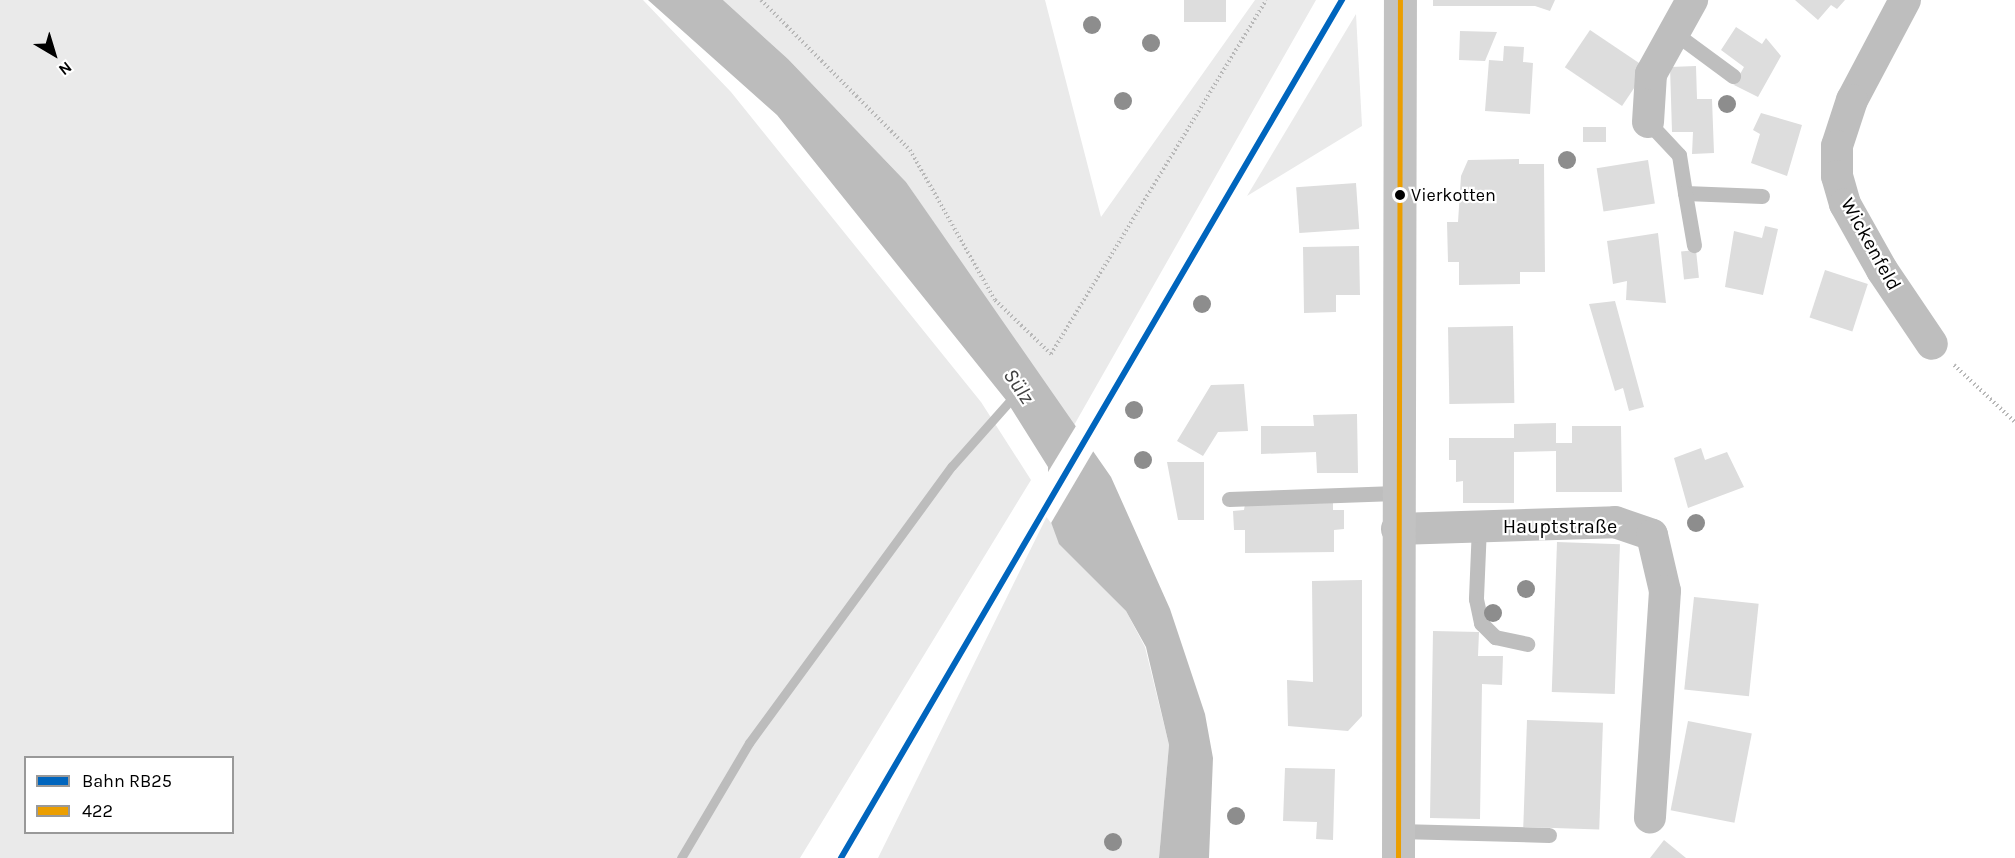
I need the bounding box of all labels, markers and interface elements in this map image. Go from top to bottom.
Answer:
north arrow [24,24,84,84]
text: N [55,58,76,80]
place label: Vierkotten [1411,184,1496,206]
marker: Vierkotten [1394,189,1406,201]
street label: Wickenfeld [1836,193,1906,295]
water label: Sülz [998,364,1040,408]
street label: Hauptstraße [1503,514,1617,538]
legend [24,756,234,834]
text: Bahn RB25 [82,770,172,792]
text: 422 [82,800,113,822]

